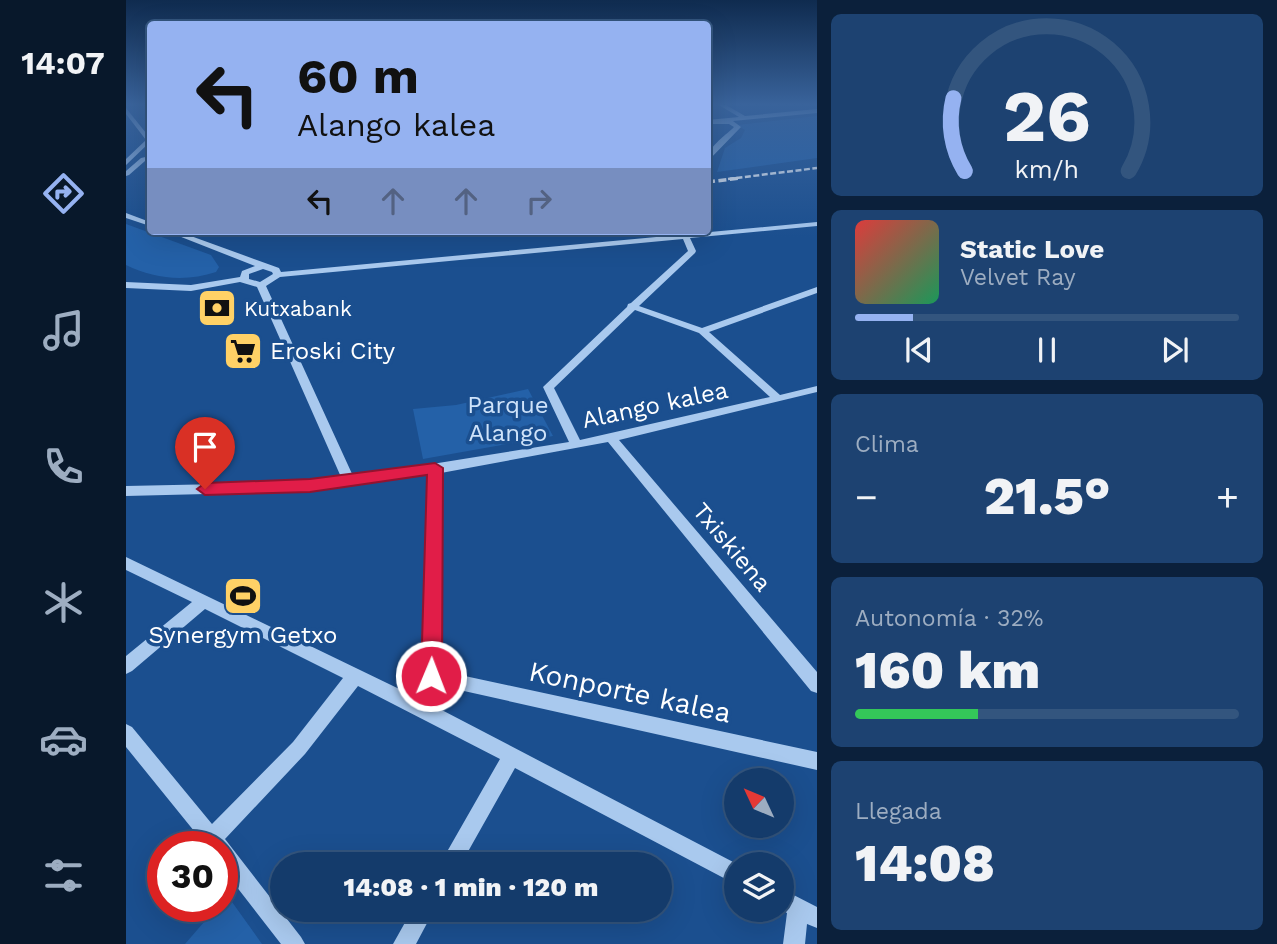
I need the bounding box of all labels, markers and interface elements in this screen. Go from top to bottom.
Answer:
text: 14:07 [21,44,105,82]
text: 60 m [297,47,419,105]
icon: left [182,49,273,140]
text: 26 [1003,73,1091,159]
text: Alango kalea [297,106,495,144]
text: km/h [1015,155,1079,184]
icon: directions [39,169,88,218]
icon: left [301,182,339,220]
icon: ahead [374,182,412,220]
icon: ahead [447,182,485,220]
icon: right [520,182,558,220]
text: Static Love [960,234,1104,264]
text: Velvet Ray [960,264,1076,291]
bank icon: Kutxabank [196,287,238,329]
place label: Kutxabank [244,296,352,321]
icon: music [39,306,88,355]
supermarket icon: Eroski City [222,330,264,372]
icon: previous [900,331,938,369]
icon: pause [1028,331,1066,369]
icon: next [1156,331,1194,369]
place label: Eroski City [270,337,396,365]
street label: Alango kalea [579,376,731,434]
park label: Parque Alango [467,391,549,447]
pin [175,417,235,489]
icon: arrive [186,428,224,466]
text: Clima [855,431,919,458]
icon: phone [39,442,88,491]
text: 21.5° [984,466,1110,527]
text: − [855,475,878,519]
text: + [1216,475,1239,519]
street label: Txiskiena [687,497,777,597]
sports icon: Synergym Getxo [222,575,264,617]
icon: climate [39,578,88,627]
text: Autonomía · 32% [855,605,1044,632]
place label: Synergym Getxo [149,621,337,649]
position arrow [394,639,468,713]
text: 160 km [855,640,1040,701]
street label: Konporte kalea [526,654,734,730]
icon: car [39,715,88,764]
north arrow [724,768,794,838]
map controls [724,768,794,922]
text: Llegada [855,798,942,825]
speed limit sign: 30 [147,831,238,922]
text: 14:08 [855,833,995,894]
icon: filters [39,851,88,900]
button: layers [724,852,794,922]
text: 14:08 · 1 min · 120 m [344,872,598,902]

